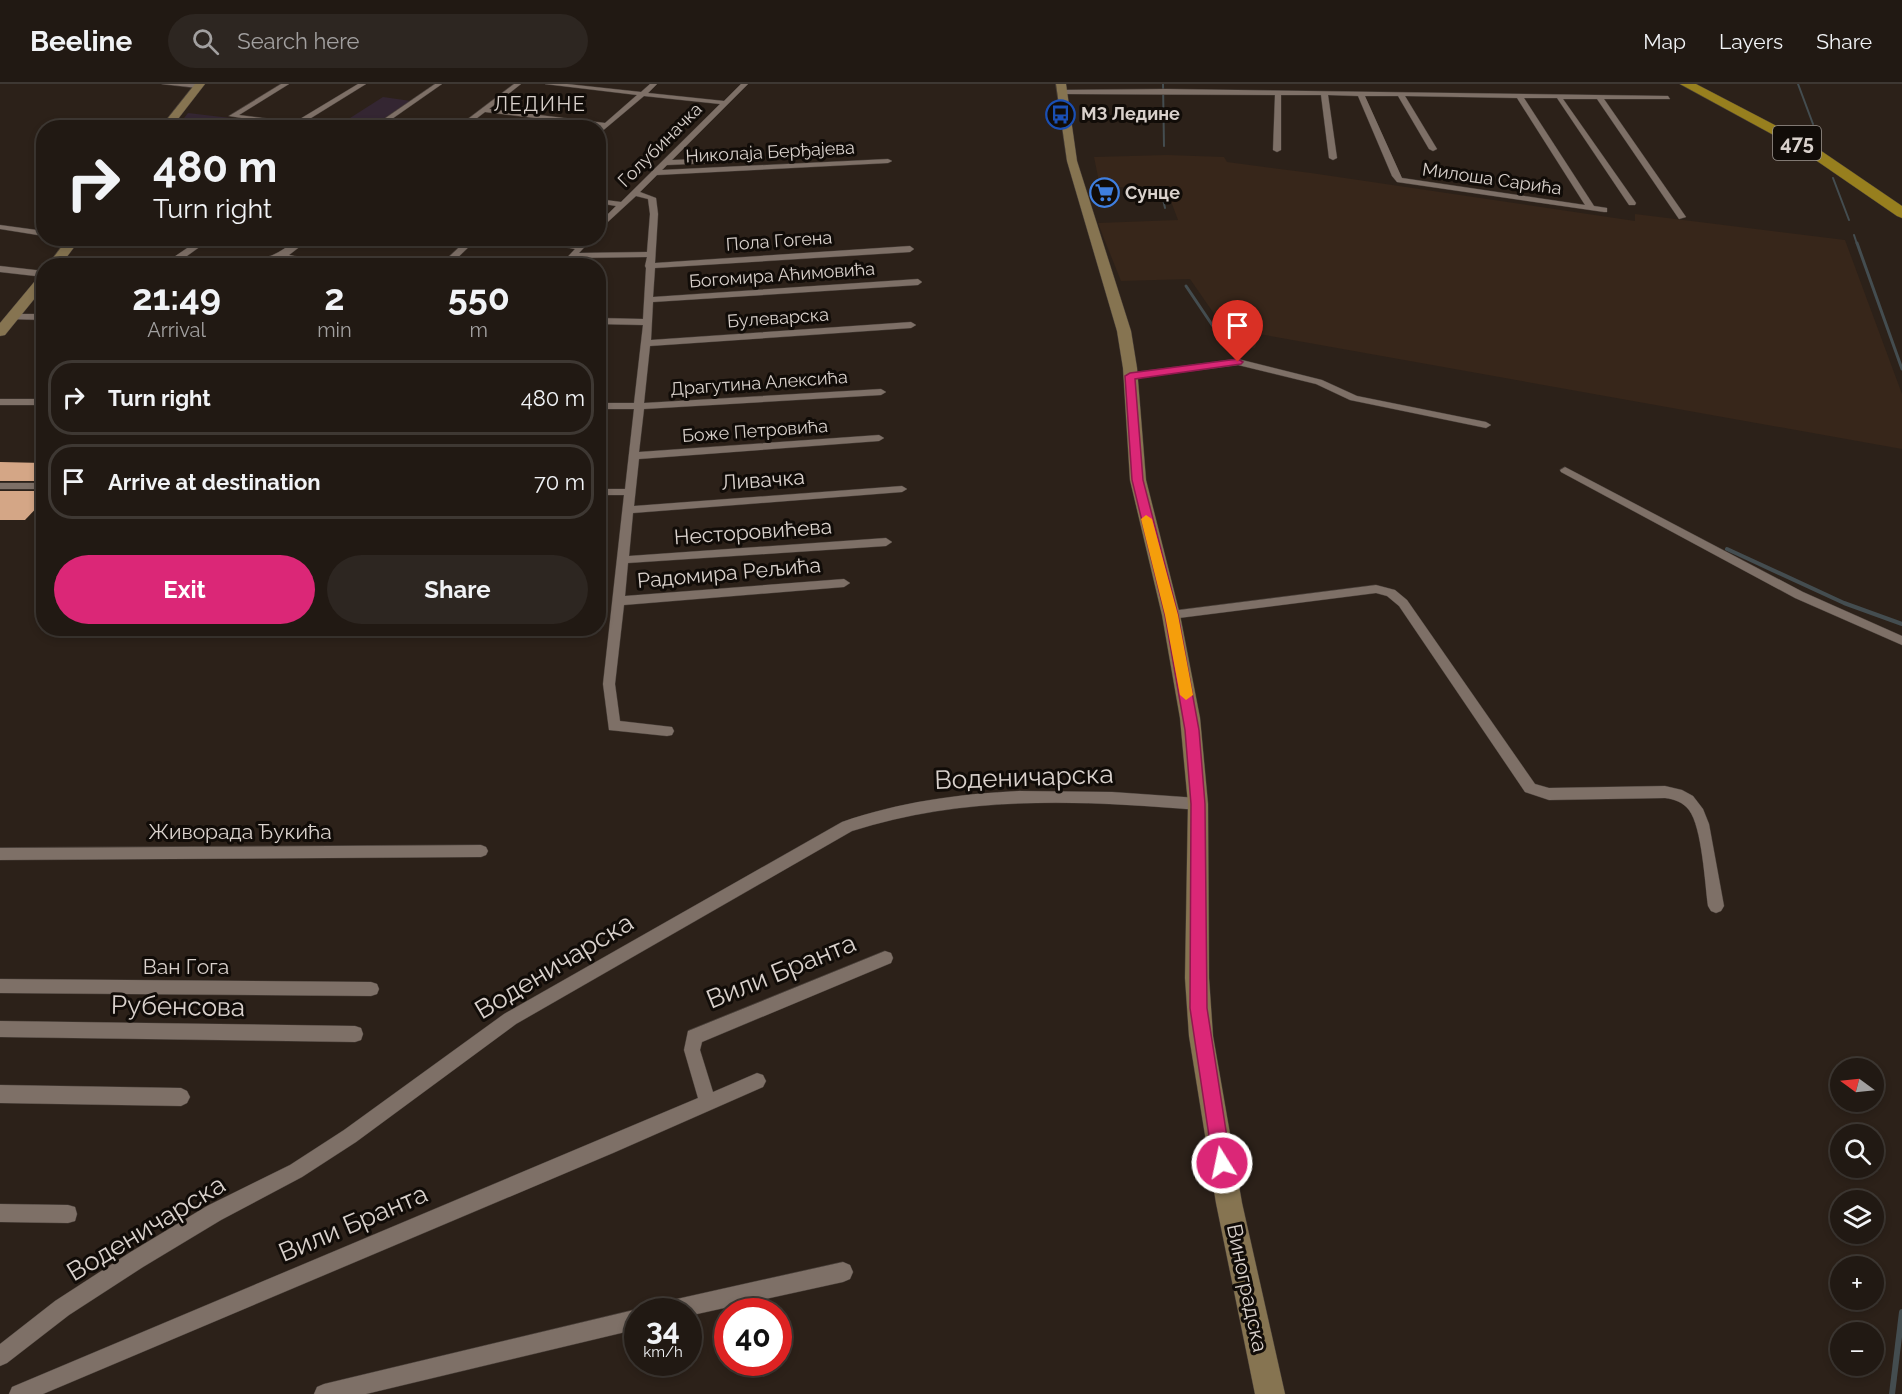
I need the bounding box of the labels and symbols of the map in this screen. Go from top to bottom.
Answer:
district label: ЛЕДИНЕ [494,92,586,116]
street label: Голубиначка [613,98,706,191]
bus stop icon: МЗ Ледине [1044,98,1076,130]
place label: МЗ Ледине [1081,103,1180,124]
road number: 475 [1773,126,1821,160]
street label: Николаја Берђајева [685,137,855,166]
street label: Милоша Сарића [1421,158,1563,199]
supermarket icon: Сунце [1088,177,1120,209]
place label: Сунце [1125,182,1180,203]
street label: Пола Гогена [725,226,833,255]
street label: Богомира Аћимовића [688,258,876,291]
pin [1212,300,1263,362]
street label: Булеварска [726,303,830,332]
street label: Драгутина Алексића [670,366,848,399]
street label: Боже Петровића [681,415,829,446]
street label: Ливачка [720,464,806,495]
street label: Несторовићева [673,514,833,549]
street label: Радомира Рељића [636,552,822,593]
street label: Воденичарска [934,759,1114,795]
street label: Живорада Ђукића [148,819,332,844]
street label: Воденичарска [469,907,639,1025]
street label: Вили Бранта [702,927,860,1015]
street label: Ван Гога [143,954,229,979]
street label: Рубенсова [111,990,245,1022]
north arrow [1830,1058,1884,1112]
position arrow [1190,1131,1254,1195]
street label: Воденичарска [61,1169,231,1287]
street label: Вили Бранта [274,1178,432,1268]
street label: Виноградска [1222,1222,1273,1354]
speed limit sign: 40 [714,1298,792,1376]

